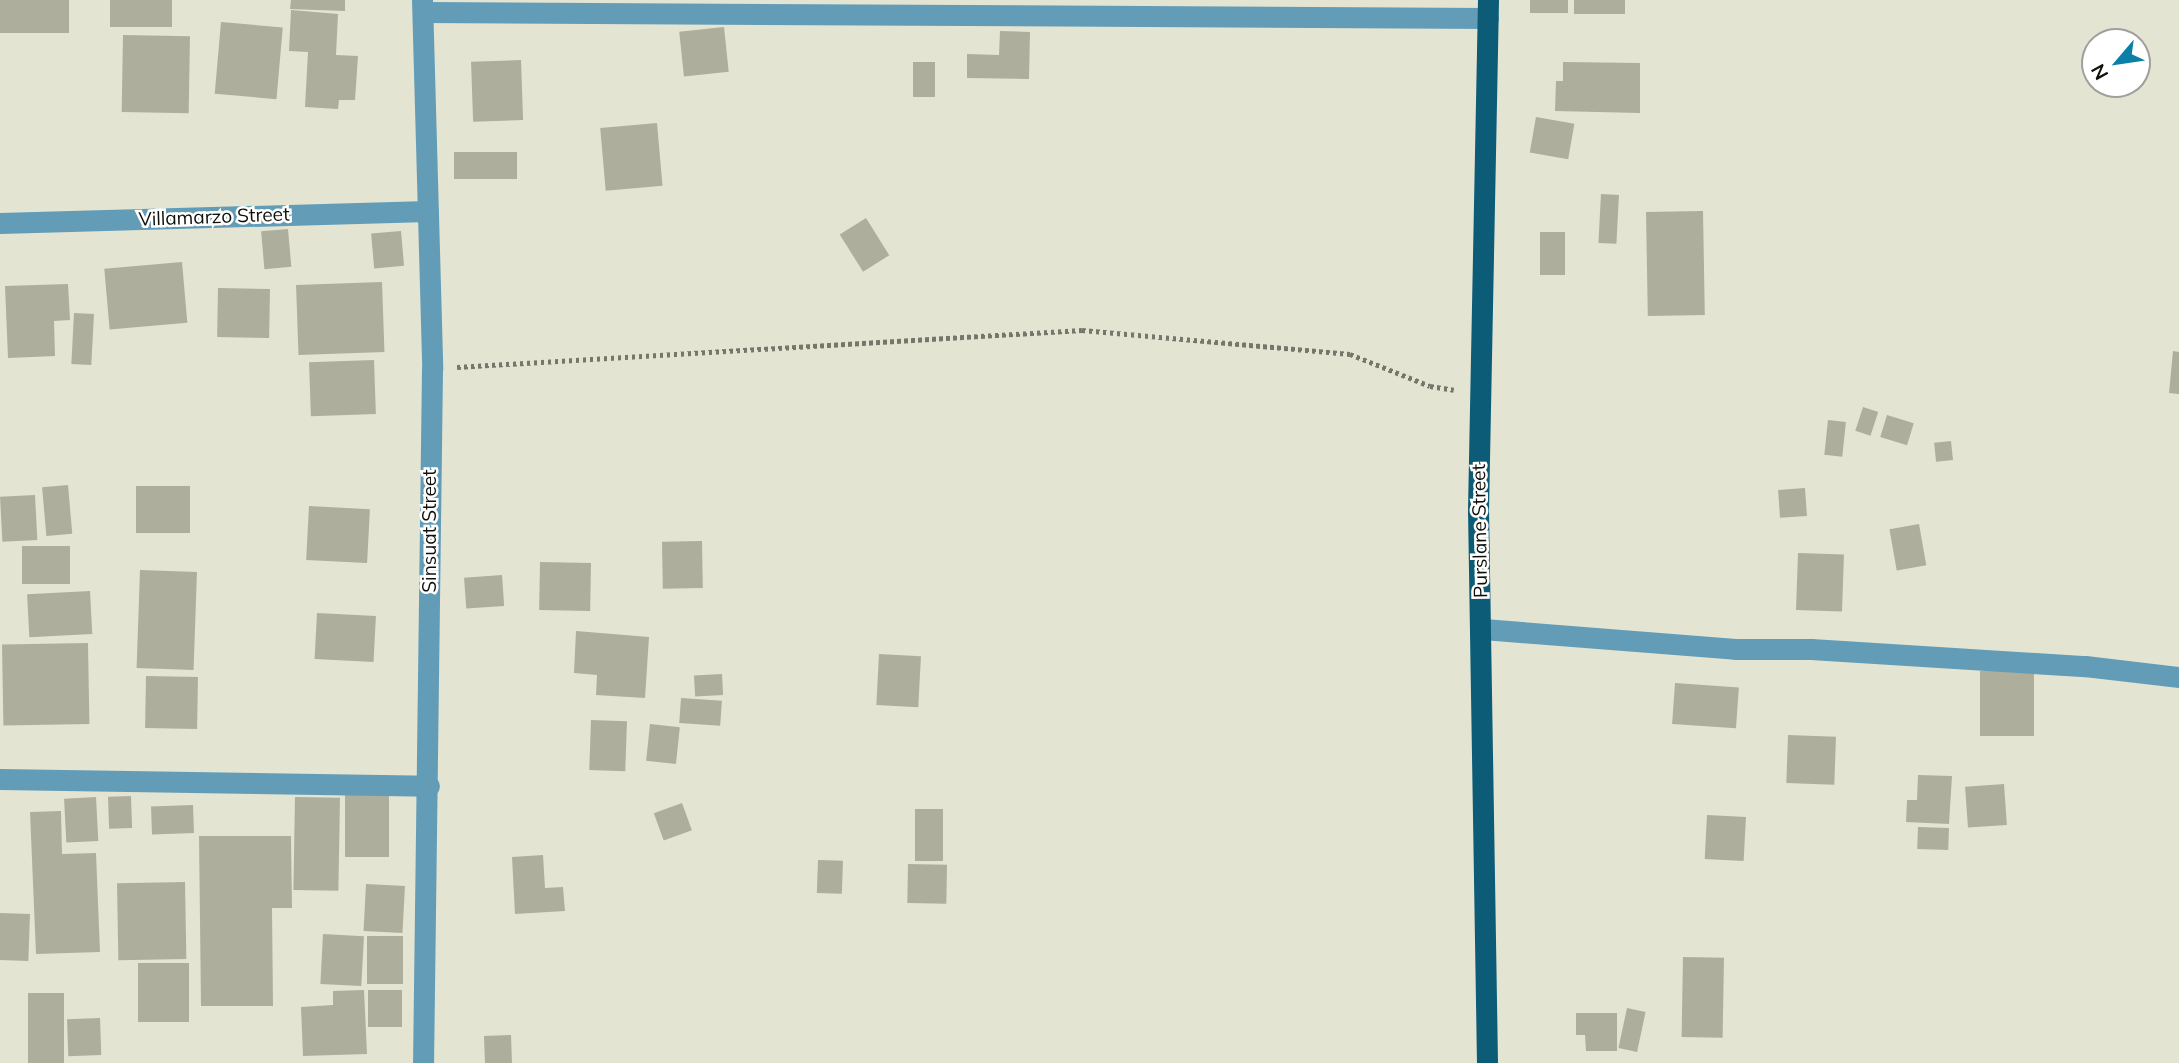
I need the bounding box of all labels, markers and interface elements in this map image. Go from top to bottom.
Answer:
north arrow [2081,28,2151,98]
text: N [2085,60,2113,84]
street label: Villamarzo Street [138,203,290,231]
street label: Purslane Street [1467,464,1493,598]
street label: Sinsuat Street [419,469,441,593]

